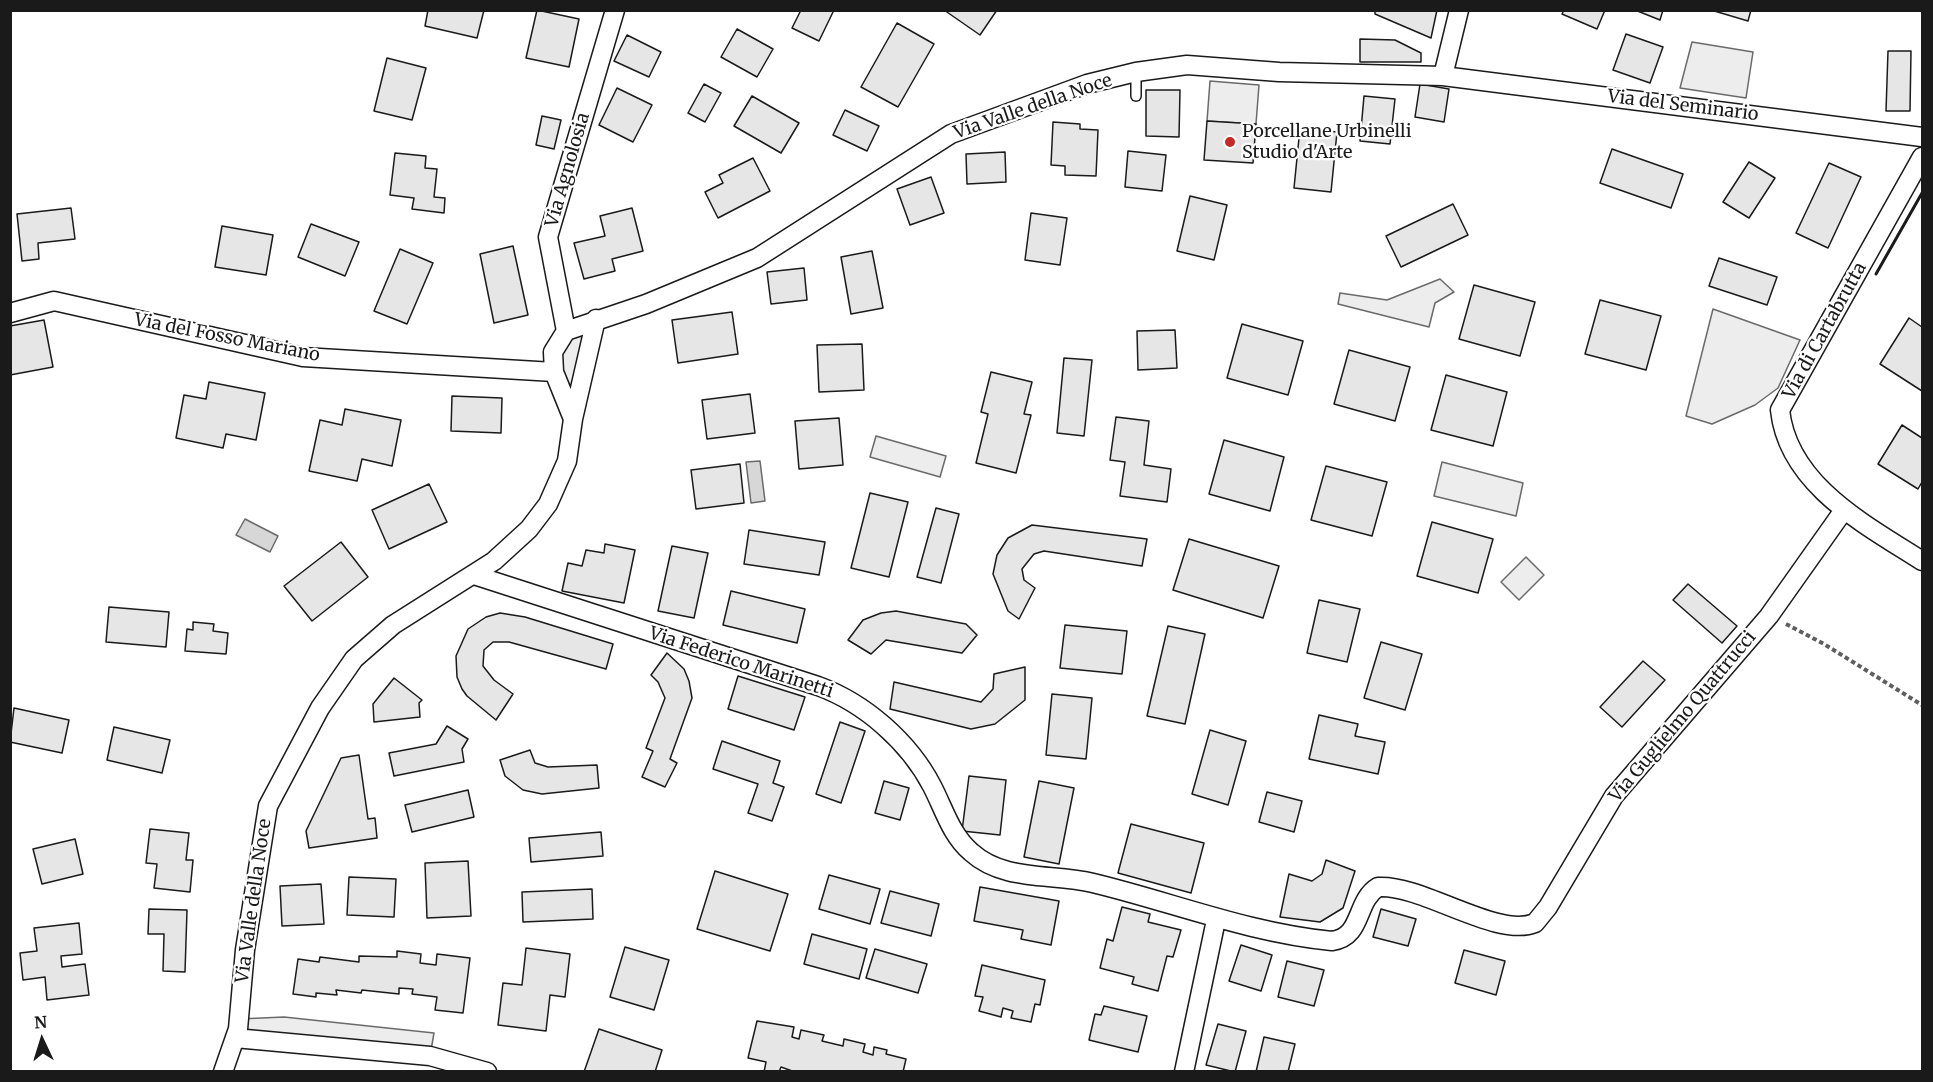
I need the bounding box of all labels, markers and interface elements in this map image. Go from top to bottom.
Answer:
street label: Via Valle della Noce [951,70,1115,144]
street label: Via del Seminario [1606,86,1760,126]
street label: Via Agnolosia [541,110,595,230]
place label: Porcellane Urbinelli Studio d'Arte [1242,121,1411,164]
marker: Porcellane Urbinelli Studio d'Arte [1223,135,1237,149]
street label: Via di Cartabrutta [1779,259,1871,403]
street label: Via del Fosso Mariano [132,309,322,367]
street label: Via Federico Marinetti [646,623,836,703]
street label: Via Guglielmo Quattrucci [1605,627,1761,807]
street label: Via Valle della Noce [232,817,276,985]
north arrow [12,1010,72,1070]
text: N [34,1012,48,1032]

